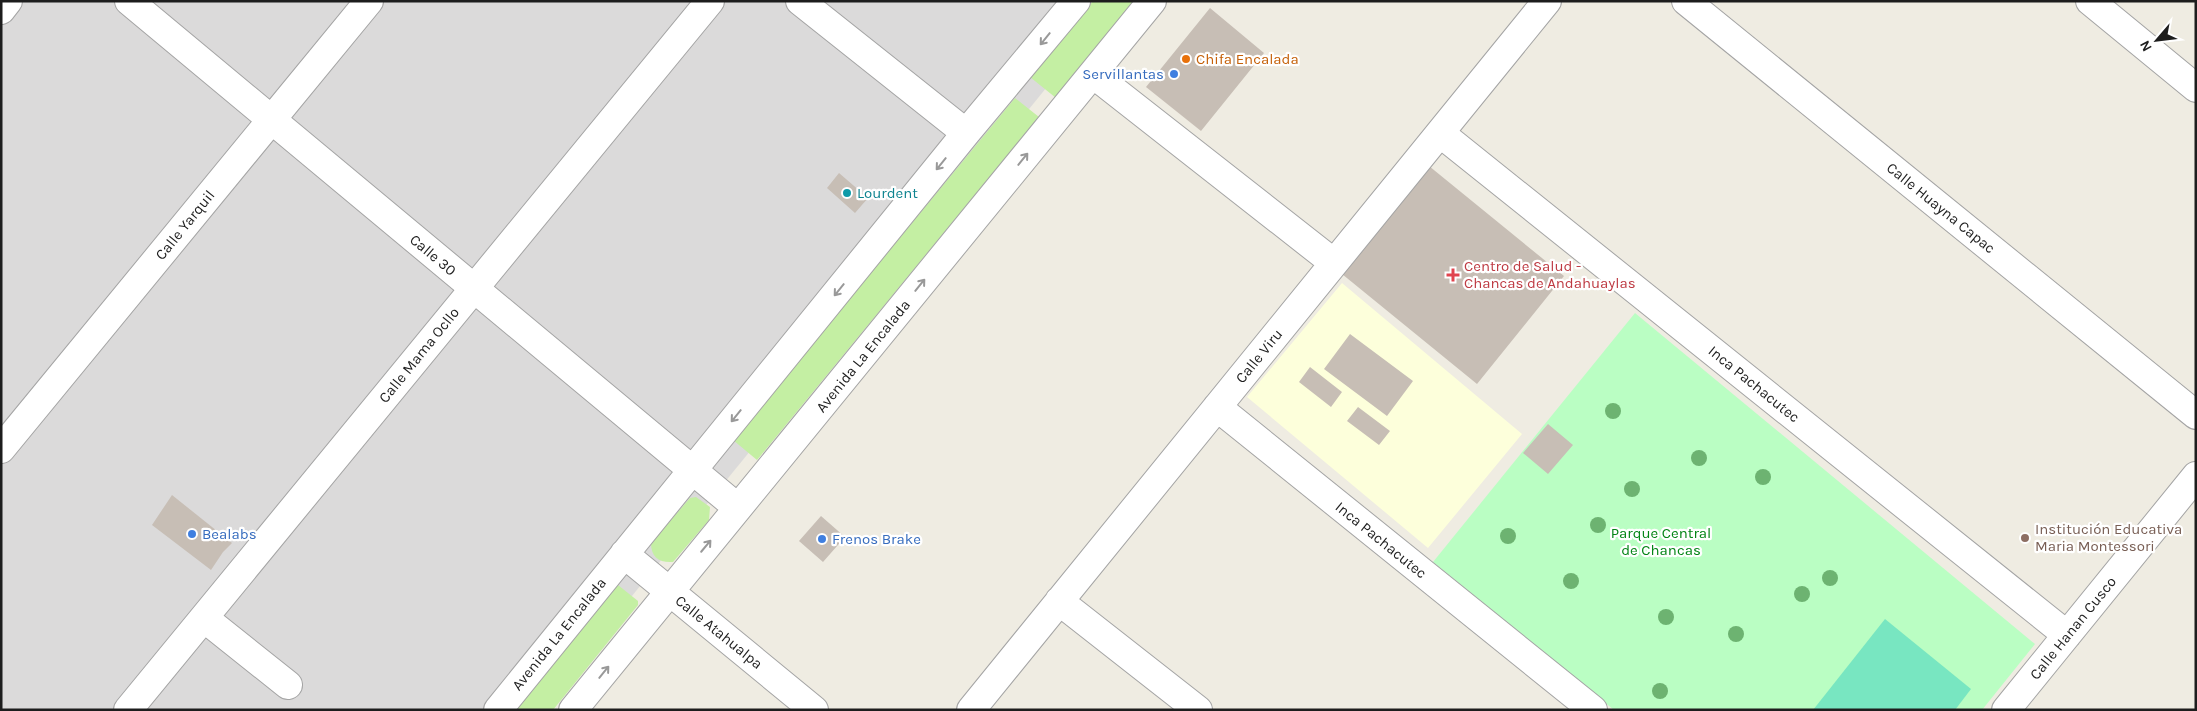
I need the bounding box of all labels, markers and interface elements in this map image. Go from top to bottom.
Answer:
north arrow [2132,15,2182,65]
one-way arrow [1040,32,1051,45]
text: N [2136,37,2156,54]
place label: Chifa Encalada [1196,50,1299,68]
marker: Chifa Encalada [1180,53,1192,65]
place label: Servillantas [1082,65,1164,83]
marker: Servillantas [1168,68,1180,80]
one-way arrow [1018,153,1029,166]
one-way arrow [936,157,947,170]
street label: Calle Huayna Capac [1883,159,1999,257]
place label: Lourdent [857,184,918,202]
street label: Calle Yarquil [151,186,219,264]
marker: Lourdent [841,187,853,199]
street label: Calle 30 [406,230,460,280]
place label: Centro de Salud - Chancas de Andahuaylas [1464,257,1636,292]
marker: Centro de Salud - Chancas de Andahuaylas [1446,268,1460,282]
one-way arrow [915,279,926,292]
one-way arrow [833,283,844,296]
street label: Avenida La Encalada [812,296,914,416]
street label: Calle Mama Ocllo [375,304,463,406]
street label: Calle Viru [1232,325,1286,387]
street label: Inca Pachacutec [1705,342,1803,426]
one-way arrow [731,409,742,422]
street label: Inca Pachacutec [1332,498,1430,582]
place label: Institución Educativa Maria Montessori [2035,520,2182,555]
park label: Parque Central de Chancas [1611,524,1711,559]
place label: Bealabs [202,525,257,543]
marker: Bealabs [186,528,198,540]
place label: Frenos Brake [832,530,921,548]
marker: Institución Educativa Maria Montessori [2019,532,2031,544]
marker: Frenos Brake [816,533,828,545]
one-way arrow [701,540,712,553]
street label: Calle Hanan Cusco [2026,573,2120,683]
street label: Avenida La Encalada [508,574,610,694]
street label: Calle Atahualpa [672,591,766,673]
one-way arrow [598,666,609,679]

